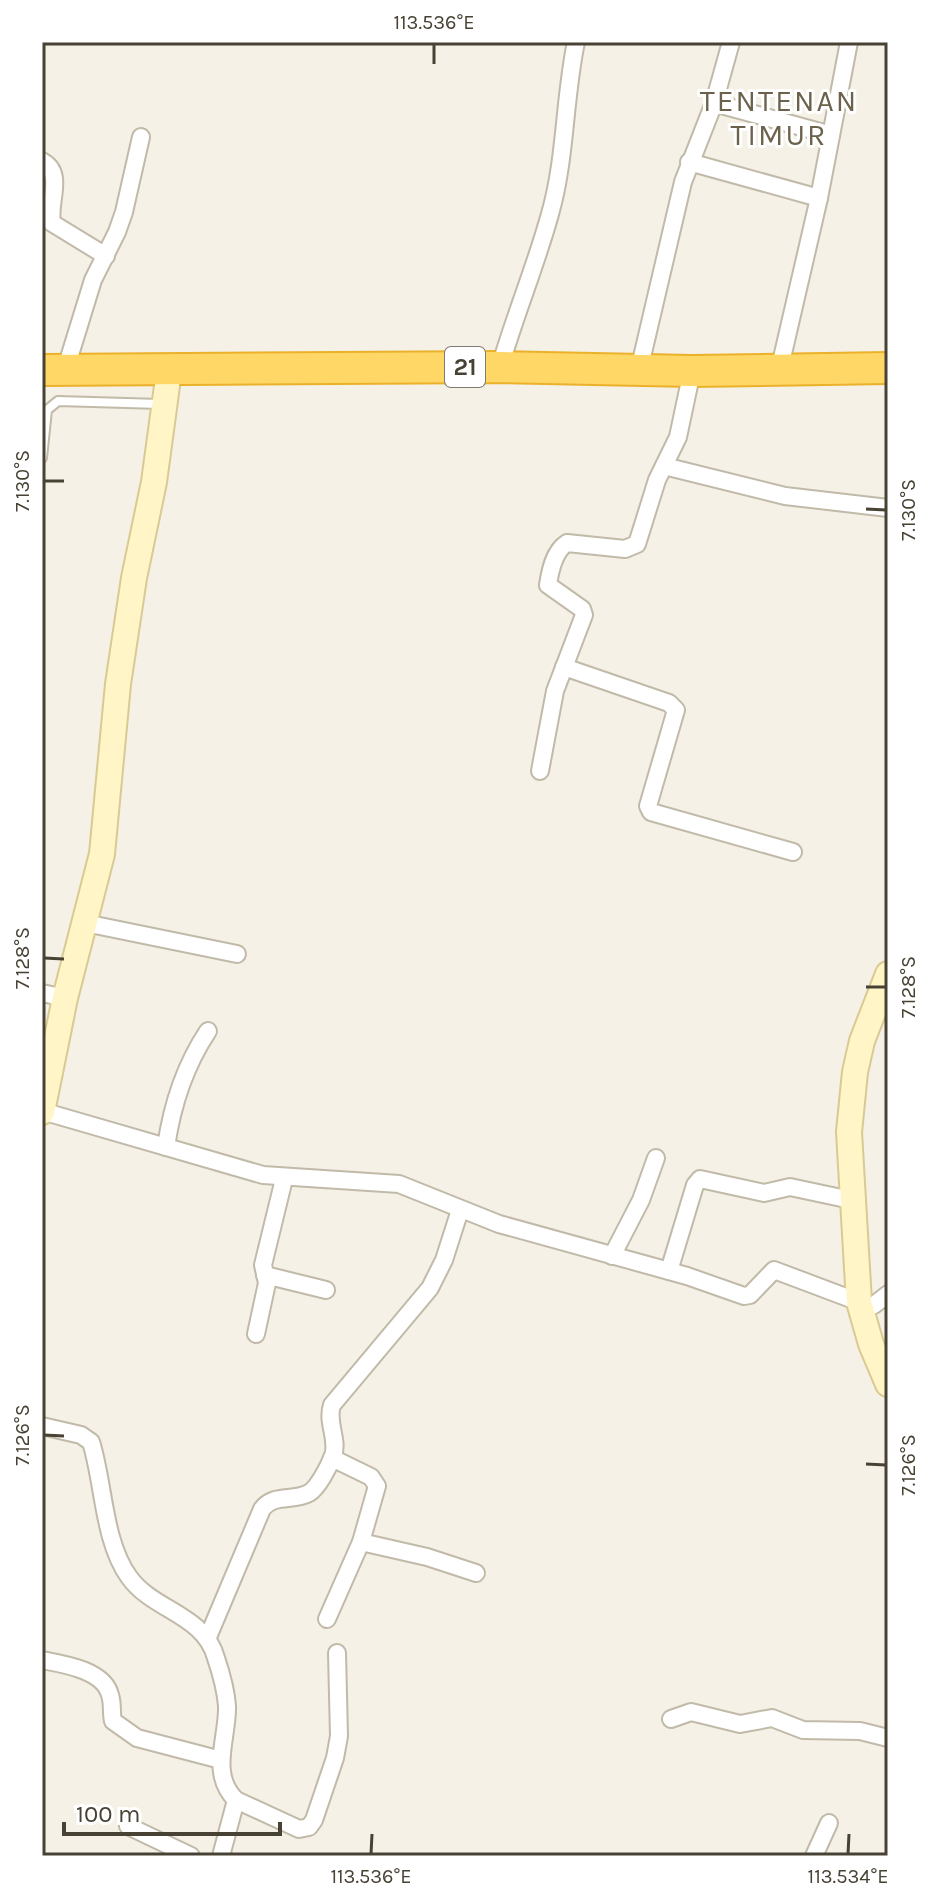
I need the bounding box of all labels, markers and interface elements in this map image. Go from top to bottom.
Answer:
text: 113.536°E [393,11,475,34]
district label: TENTENAN TIMUR [700,83,858,153]
road number: 21 [445,347,485,387]
text: 7.130°S [11,450,34,512]
text: 7.130°S [897,479,920,541]
text: 7.128°S [11,927,34,989]
text: 7.128°S [897,956,920,1018]
text: 7.126°S [11,1404,34,1466]
text: 7.126°S [897,1434,920,1496]
scale bar [64,1786,280,1836]
text: 100 m [76,1800,141,1828]
text: 113.536°E [330,1865,412,1888]
text: 113.534°E [808,1865,888,1888]

